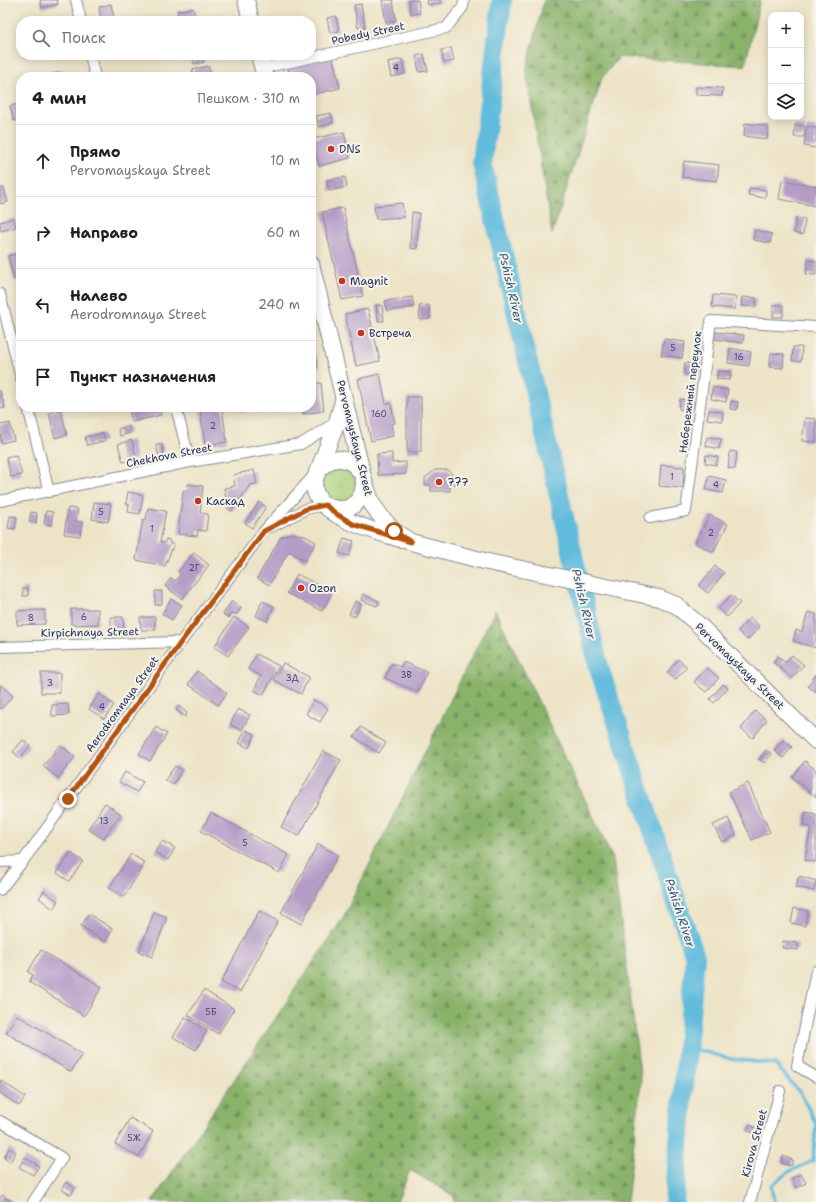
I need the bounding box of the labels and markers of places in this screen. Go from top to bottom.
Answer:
place label: DNS [339,142,361,157]
marker: DNS [326,144,336,154]
place label: Magnit [350,274,389,289]
marker: Magnit [337,276,347,286]
place label: Встреча [369,326,411,341]
marker: Встреча [356,328,366,338]
place label: 777 [447,475,469,490]
marker: 777 [434,477,444,487]
place label: Каскад [206,494,245,509]
marker: Каскад [193,496,203,506]
place label: Ozon [309,581,337,596]
marker: Ozon [296,583,306,593]

